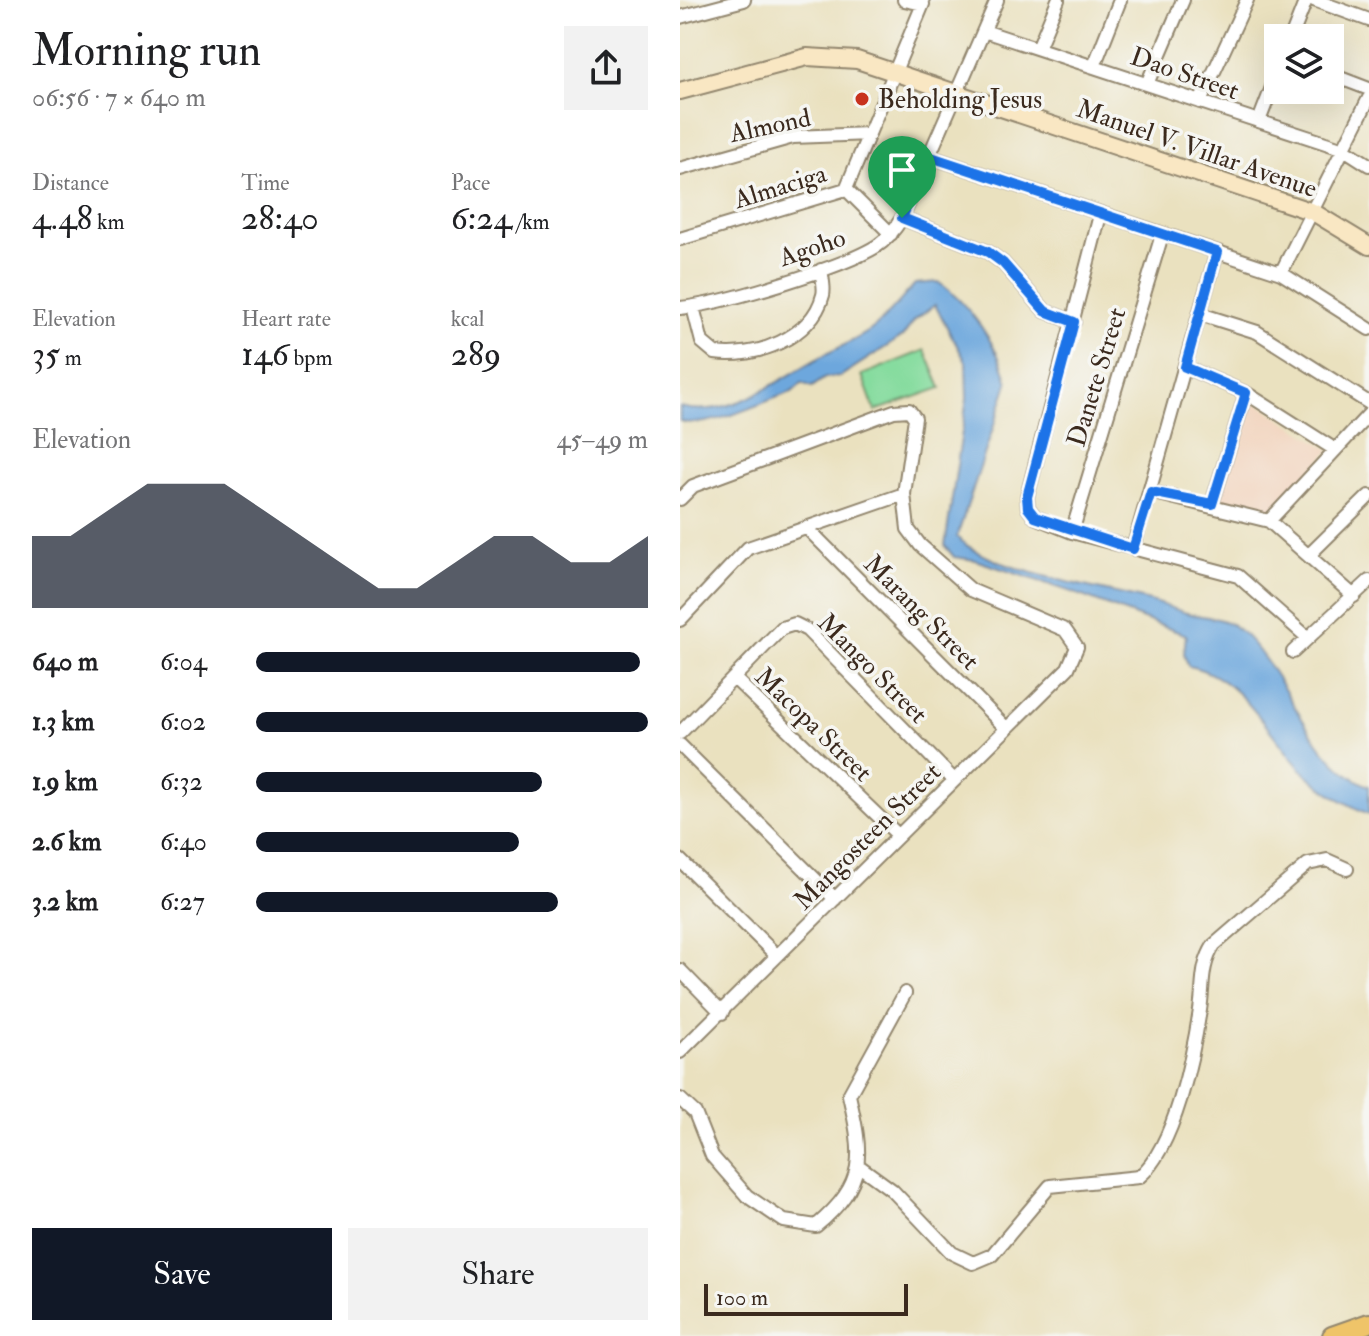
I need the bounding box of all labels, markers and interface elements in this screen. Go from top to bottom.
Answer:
text: Morning run [32,24,261,79]
map controls [1264,24,1344,104]
button: layers [1264,24,1344,104]
button: share [564,26,648,110]
street label: Dao Street [1126,40,1243,107]
text: 06:56 · 7 × 640 m [32,82,206,114]
place label: Beholding Jesus [878,84,1042,116]
marker: Beholding Jesus [853,90,871,108]
street label: Manuel V. Villar Avenue [1072,93,1321,205]
street label: Almond [726,102,814,150]
pin [868,136,936,218]
icon: arrive [880,148,924,192]
street label: Almaciga [729,158,831,216]
text: Distance [32,169,109,197]
text: Time [241,169,289,197]
text: Pace [451,169,490,197]
text: 4.48 [32,197,92,240]
text: 28:40 [241,197,319,240]
text: 6:24 [451,197,512,240]
text: km [92,208,125,236]
text: /km [512,208,550,236]
street label: Agoho [774,222,850,274]
street label: Danete Street [1061,304,1133,451]
text: Elevation [32,305,116,333]
text: Heart rate [241,305,331,333]
text: kcal [451,305,484,333]
text: 35 [32,333,60,376]
text: 146 [241,333,289,376]
text: 289 [451,333,501,376]
text: m [60,344,82,372]
text: bpm [289,344,333,372]
text: Elevation [32,424,131,456]
text: 45–49 m [556,424,648,456]
street label: Marang Street [857,548,986,677]
street label: Mango Street [811,607,934,730]
text: 640 m [32,646,98,678]
text: 6:04 [160,646,207,678]
street label: Macopa Street [747,661,879,789]
text: 1.3 km [32,706,94,738]
text: 6:02 [160,706,206,738]
street label: Mangosteen Street [787,756,948,917]
text: 1.9 km [32,766,98,798]
text: 6:32 [160,766,203,798]
text: 2.6 km [32,826,101,858]
text: 6:40 [160,826,207,858]
text: 3.2 km [32,886,98,918]
text: 6:27 [160,886,205,918]
button: Save [32,1228,332,1320]
button: Share [348,1228,648,1320]
scale bar [704,1280,908,1316]
text: 100 m [716,1284,768,1312]

